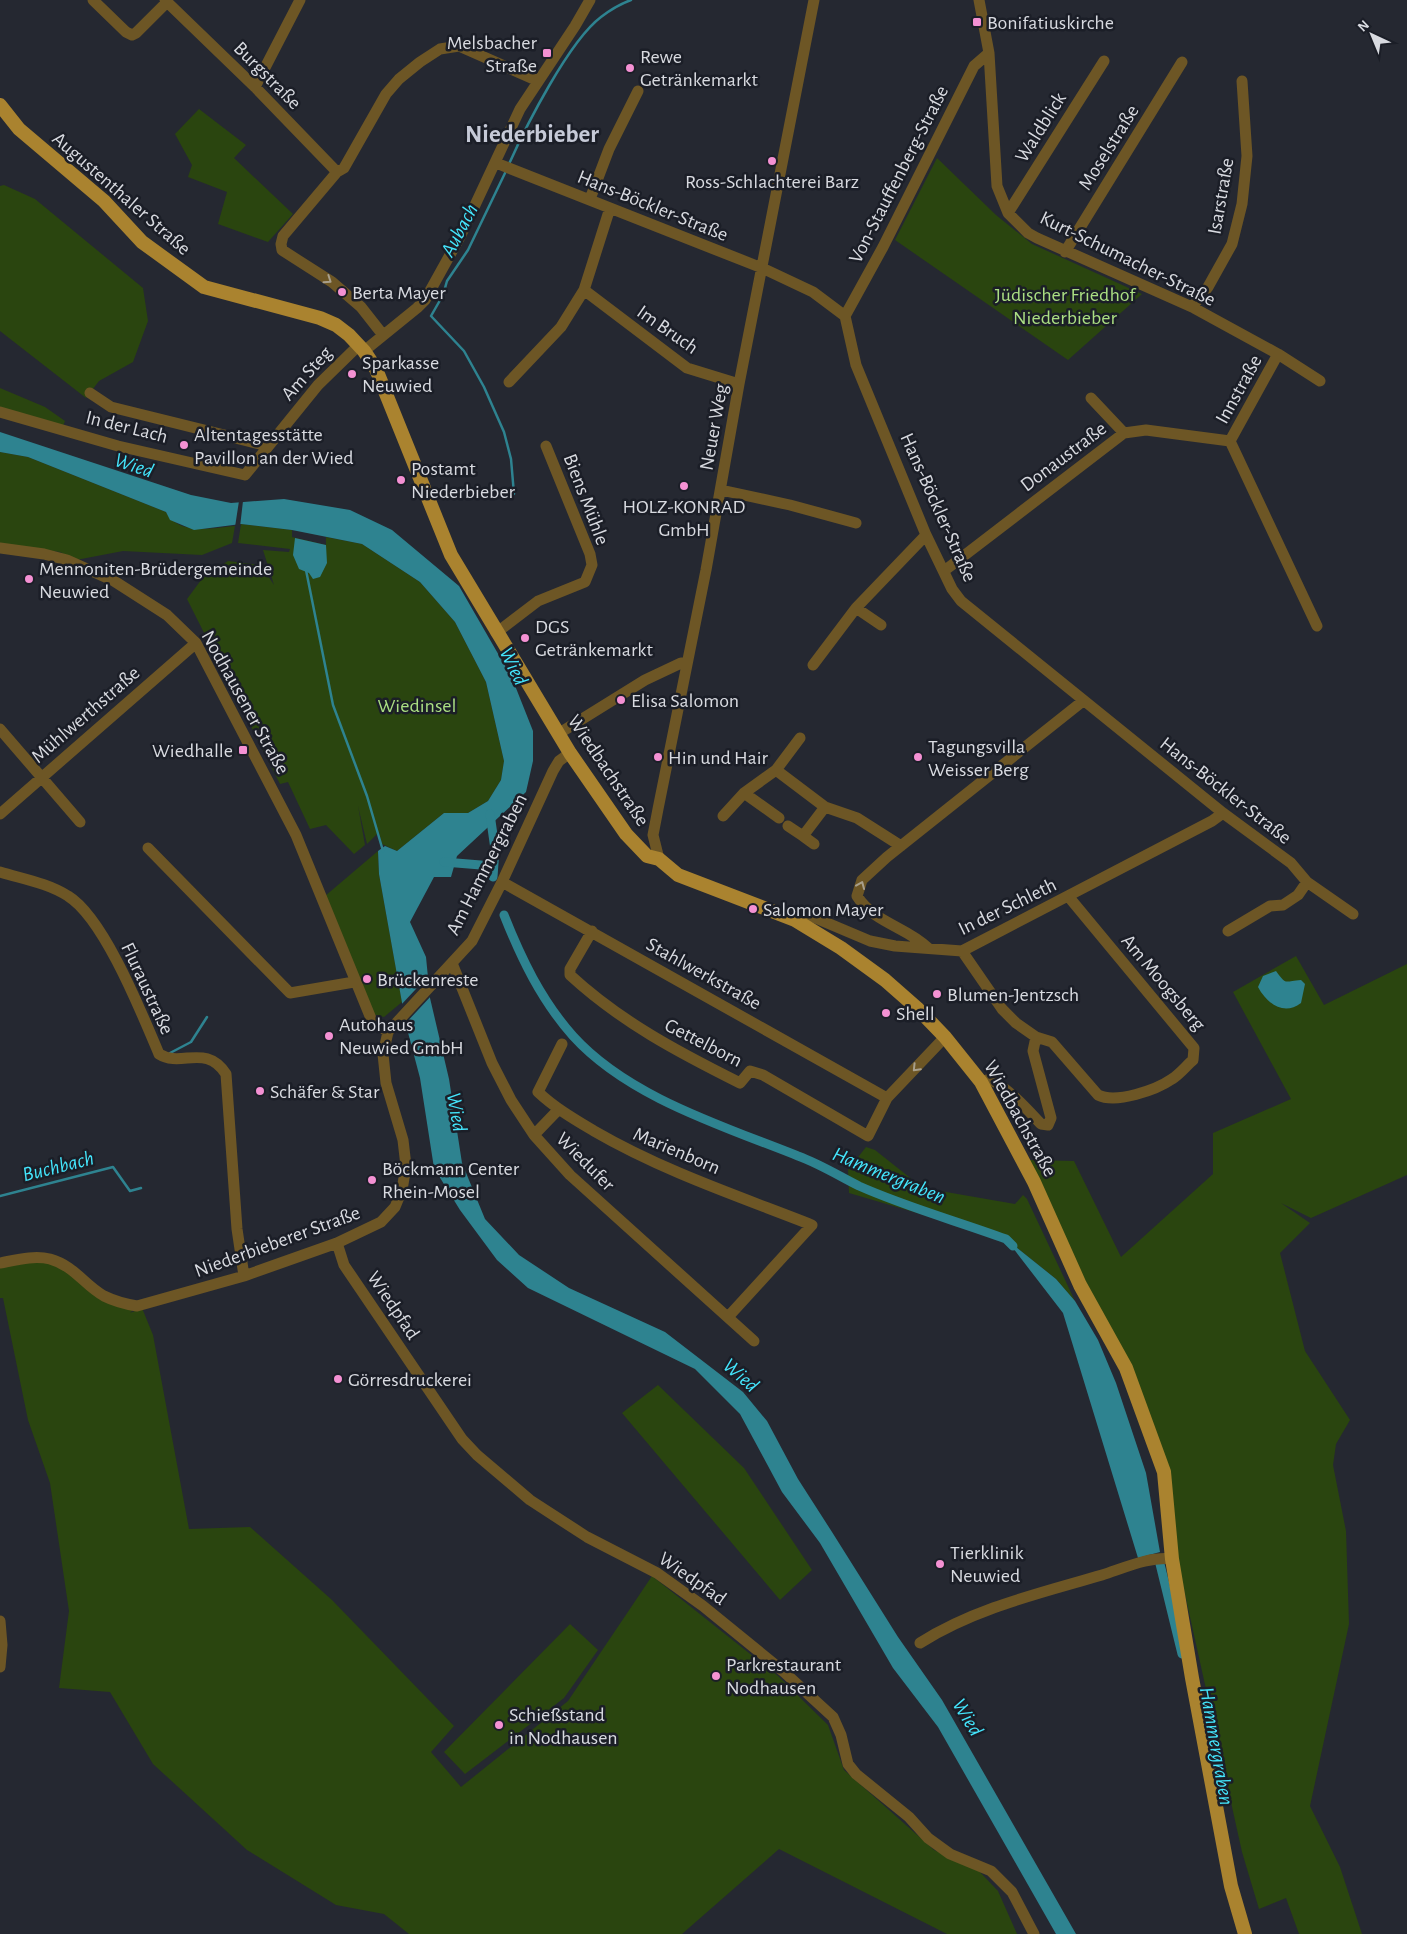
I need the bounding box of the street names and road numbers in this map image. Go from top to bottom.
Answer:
street label: Burgstraße [230,38,305,113]
street label: Von-Stauffenberg-Straße [845,82,952,266]
street label: Waldblick [1012,89,1070,166]
street label: Moselstraße [1075,101,1143,194]
street label: Augustenthaler Straße [48,129,194,259]
street label: Isarstraße [1204,156,1238,236]
street label: Hans-Böckler-Straße [574,167,731,245]
street label: Kurt-Schumacher-Straße [1037,208,1218,310]
street label: Im Bruch [633,302,702,358]
street label: Am Steg [278,343,336,405]
street label: Innstraße [1212,352,1266,427]
street label: Neuer Weg [697,382,731,472]
street label: In der Lach [84,407,170,447]
street label: Donaustraße [1017,418,1110,495]
street label: Hans-Böckler-Straße [896,430,980,585]
street label: Biens Mühle [560,451,613,548]
street label: Nodhausener Straße [197,627,293,778]
street label: Mühlwerthstraße [28,663,144,767]
street label: Wiedbachstraße [564,711,653,830]
street label: Hans-Böckler-Straße [1156,734,1295,848]
street label: Am Hammergraben [443,791,531,938]
street label: In der Schleth [955,875,1060,939]
street label: Am Moogsberg [1117,931,1209,1035]
street label: Stahlwerkstraße [643,934,764,1014]
street label: Fluraustraße [117,939,177,1037]
street label: Gettelborn [662,1015,746,1071]
street label: Wiedbachstraße [980,1057,1060,1180]
street label: Marienborn [630,1124,723,1178]
street label: Wiedufer [552,1129,619,1195]
street label: Niederbieberer Straße [192,1203,363,1281]
street label: Wiedpfad [363,1268,423,1343]
street label: Wiedpfad [655,1548,730,1609]

